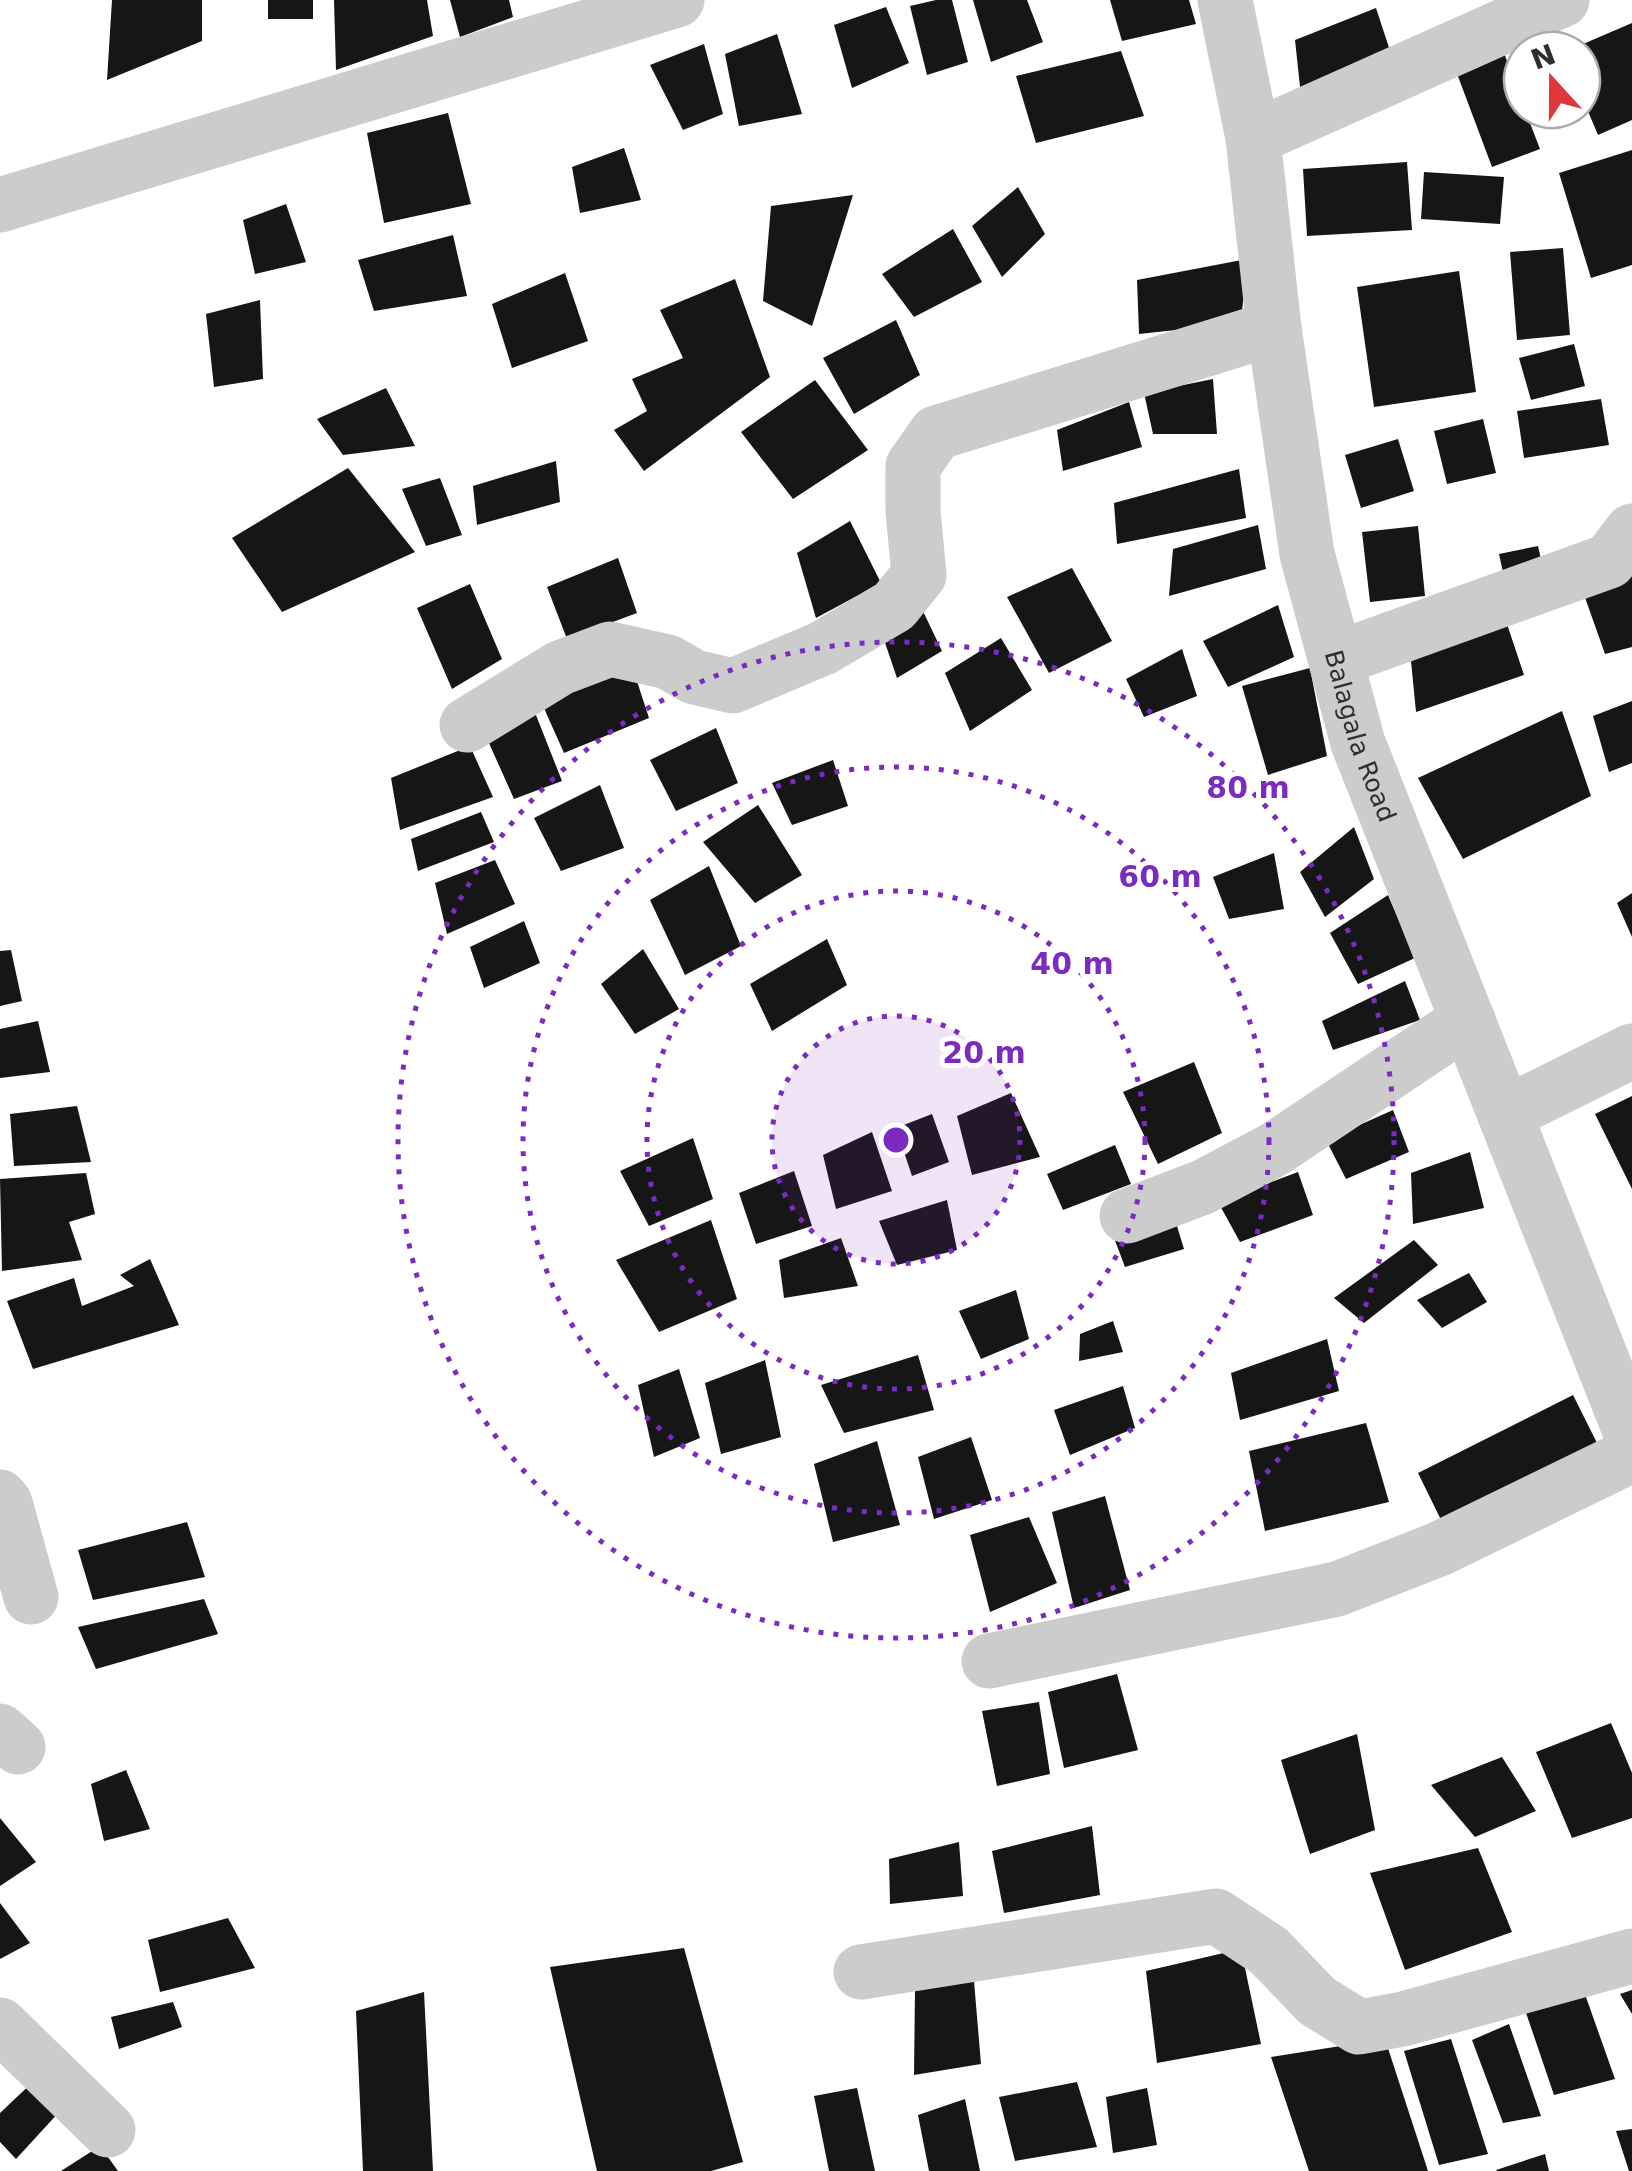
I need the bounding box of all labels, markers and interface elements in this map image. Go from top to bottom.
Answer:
north arrow [1502,30,1602,130]
text: N [1526,38,1560,77]
street label: Balagala Road [1319,647,1402,826]
text: 80 m [1206,770,1290,805]
text: 60 m [1118,859,1202,894]
text: 40 m [1030,946,1114,981]
text: 20 m [942,1035,1026,1070]
centre of rings [878,1122,914,1158]

